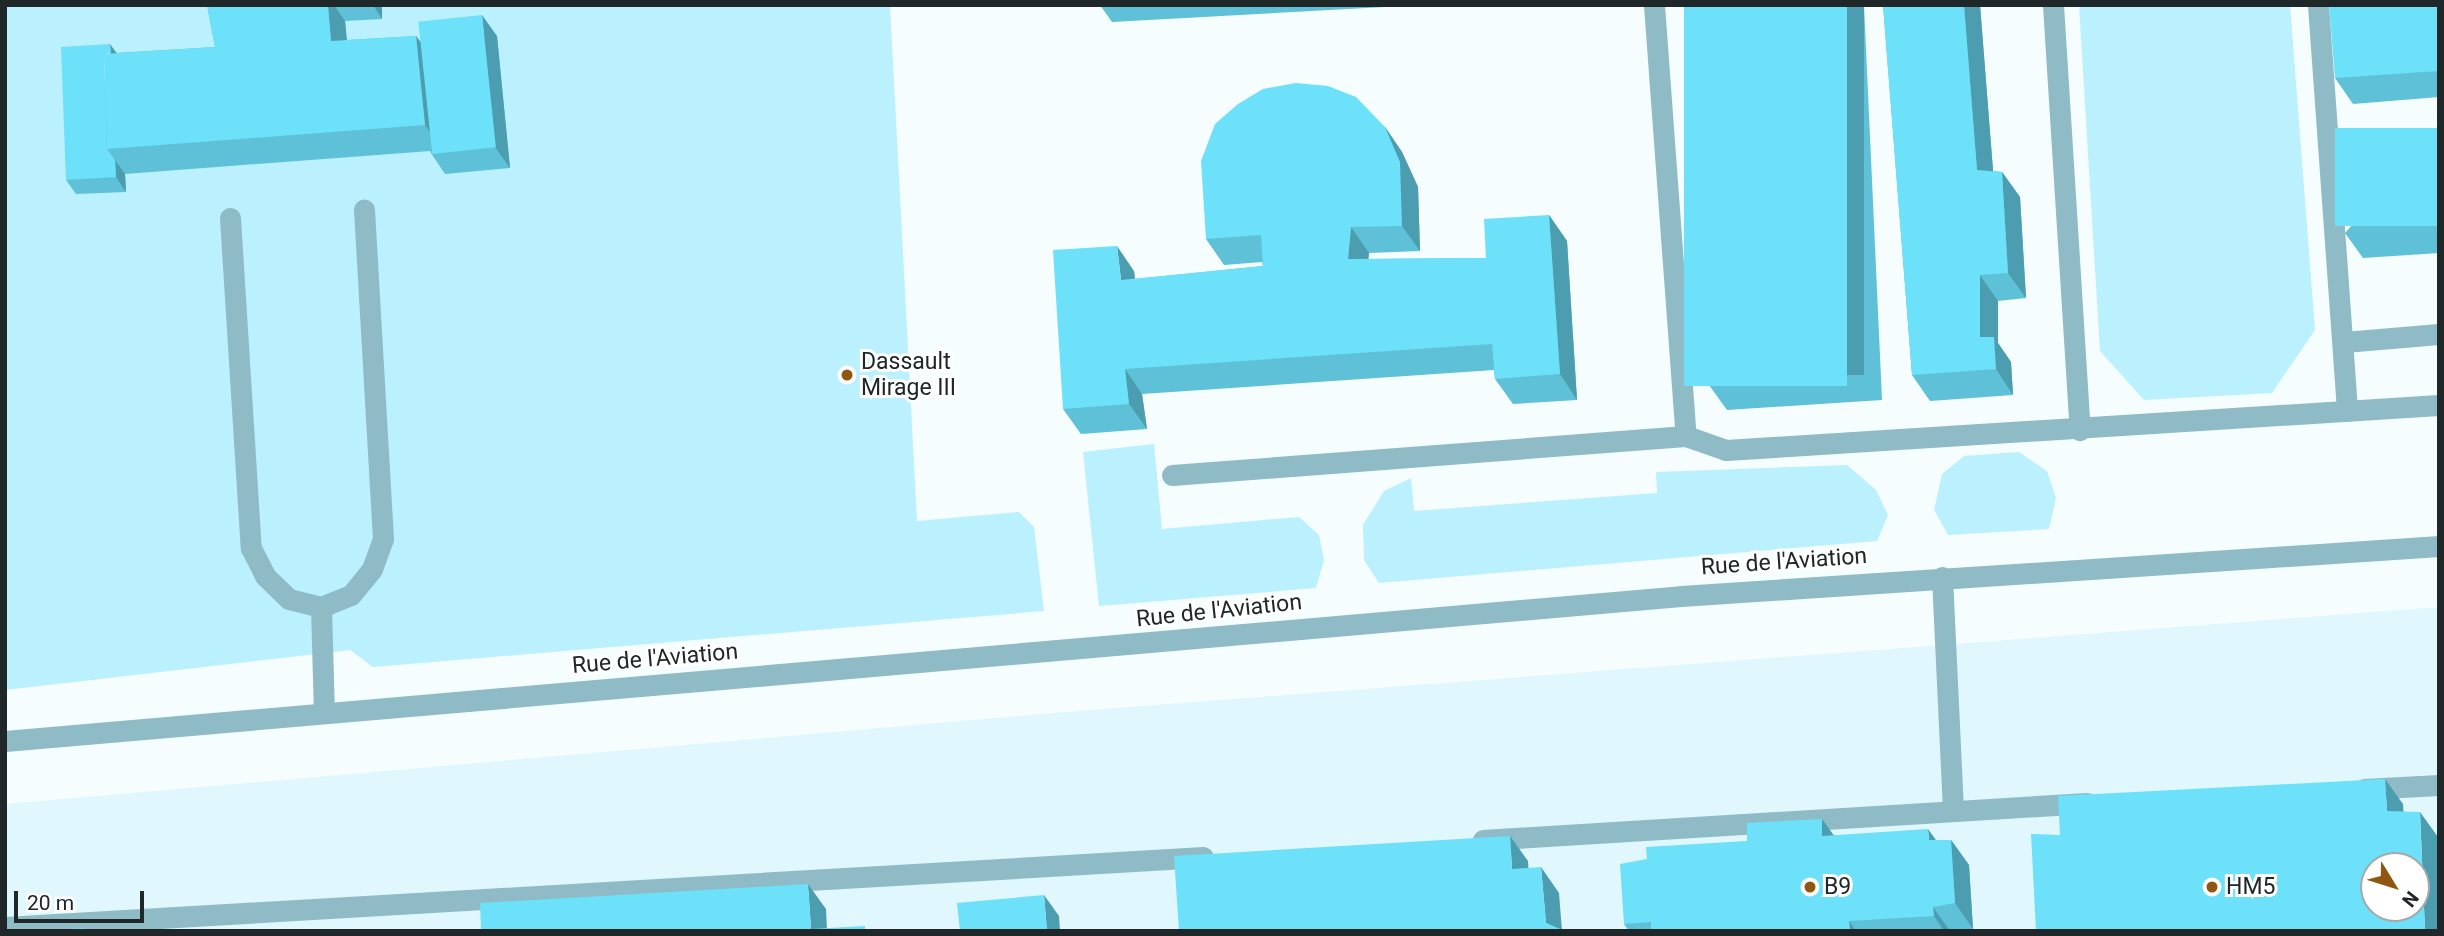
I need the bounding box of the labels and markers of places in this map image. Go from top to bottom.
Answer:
place label: Dassault Mirage III [861,348,956,402]
marker: Dassault Mirage III [839,367,855,383]
place label: B9 [1824,873,1851,901]
place label: HM5 [2226,873,2275,901]
marker: B9 [1802,879,1818,895]
marker: HM5 [2204,879,2220,895]

